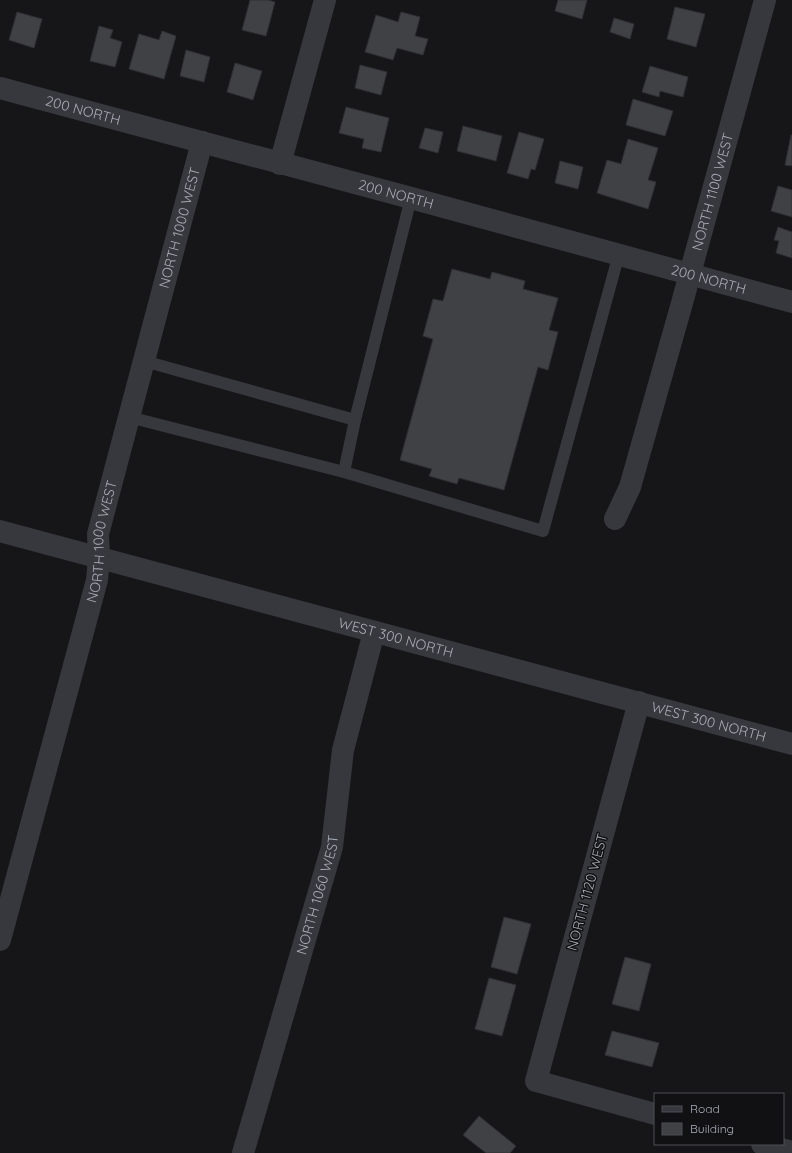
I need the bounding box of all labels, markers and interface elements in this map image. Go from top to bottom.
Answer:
street label: 200 NORTH [44,92,123,129]
street label: NORTH 1100 WEST [688,131,737,252]
street label: NORTH 1000 WEST [155,165,204,290]
street label: 200 NORTH [357,175,436,213]
street label: 200 NORTH [669,260,748,298]
street label: NORTH 1000 WEST [82,478,121,605]
street label: WEST 300 NORTH [337,613,455,662]
street label: WEST 300 NORTH [649,698,768,746]
street label: NORTH 1120 WEST [563,831,611,953]
street label: NORTH 1060 WEST [292,834,342,957]
legend [654,1093,784,1145]
text: Road [690,1101,720,1116]
text: Building [690,1121,734,1136]

